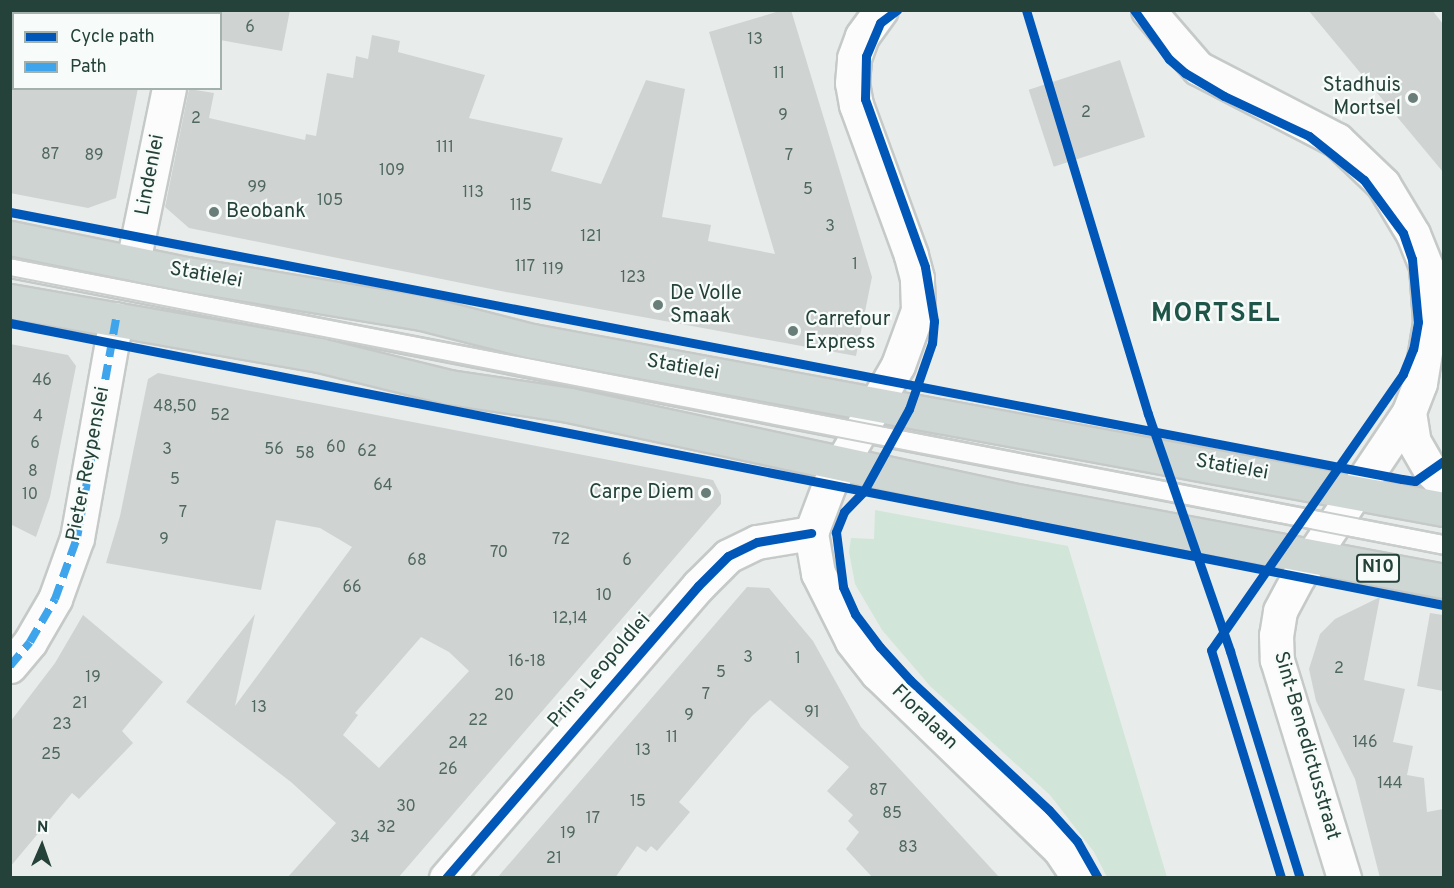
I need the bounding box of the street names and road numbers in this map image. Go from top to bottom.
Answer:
street label: Lindenlei [131,132,171,218]
street label: Statielei [168,258,244,294]
street label: Statielei [645,350,721,386]
street label: Pieter Reypenslei [62,385,116,543]
street label: Statielei [1194,450,1270,486]
road number: N10 [1356,553,1400,583]
street label: Prins Leopoldlei [544,609,656,733]
street label: Sint-Benedictusstraat [1268,649,1344,843]
street label: Floralaan [886,680,962,756]

